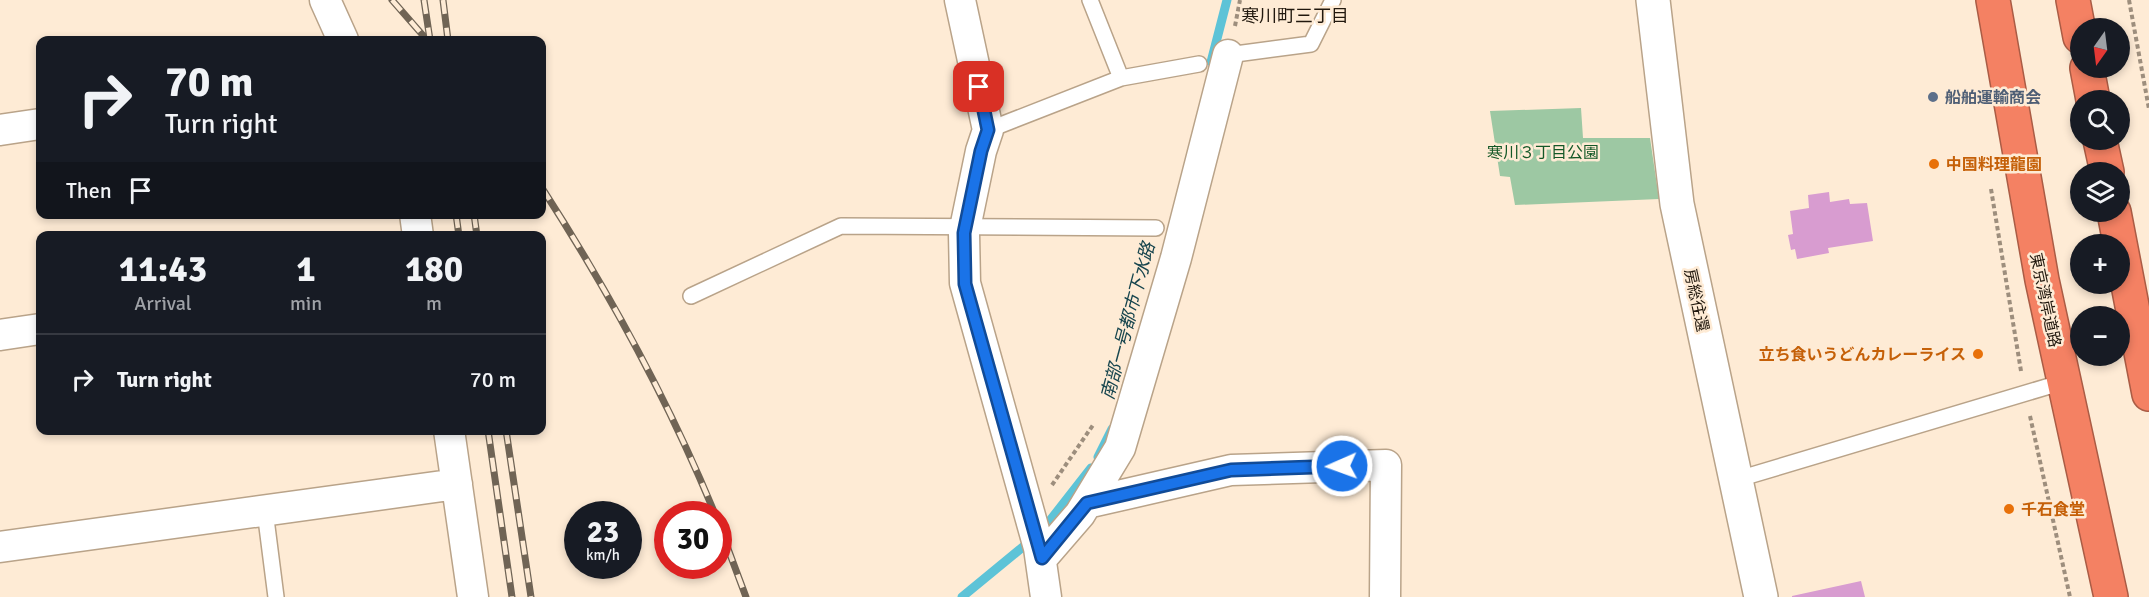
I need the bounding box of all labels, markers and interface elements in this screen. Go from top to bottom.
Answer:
district label: 寒川町三丁目 [1241,5,1349,27]
north arrow [2070,18,2130,78]
map controls [2070,18,2130,366]
text: 70 m [165,57,254,108]
icon: right [66,60,144,138]
pin [953,61,1004,112]
icon: arrive [962,70,995,103]
place label: 船舶運輸商会 [1945,88,2041,108]
marker: 船舶運輸商会 [1926,90,1940,104]
button: search [2070,90,2130,150]
text: Turn right [165,108,278,141]
park label: 寒川３丁目公園 [1487,143,1599,163]
place label: 中国料理龍園 [1946,155,2042,175]
marker: 中国料理龍園 [1927,157,1941,171]
button: layers [2070,162,2130,222]
icon: arrive [124,174,157,207]
text: Then [66,177,112,204]
button: + [2070,234,2130,294]
water label: 南部一号都市下水路 [1096,238,1160,402]
text: 11:43 [119,247,207,292]
text: 1 [296,247,316,292]
text: 180 [405,247,463,292]
street label: 東京湾岸道路 [2025,251,2065,349]
street label: 房総往還 [1680,267,1712,334]
text: Arrival [134,291,192,316]
text: min [290,291,322,316]
text: m [426,291,442,316]
button: − [2070,306,2130,366]
place label: 立ち食いうどんカレーライス [1758,345,1966,365]
marker: 立ち食いうどんカレーライス [1971,347,1985,361]
icon: right [66,363,99,396]
text: Turn right [117,366,212,393]
text: 70 m [470,366,516,393]
position arrow [1310,434,1374,498]
place label: 千石食堂 [2021,500,2085,520]
speed limit sign: 30 [654,501,732,579]
marker: 千石食堂 [2002,502,2016,516]
text: 23 [587,514,619,551]
text: km/h [586,546,620,564]

